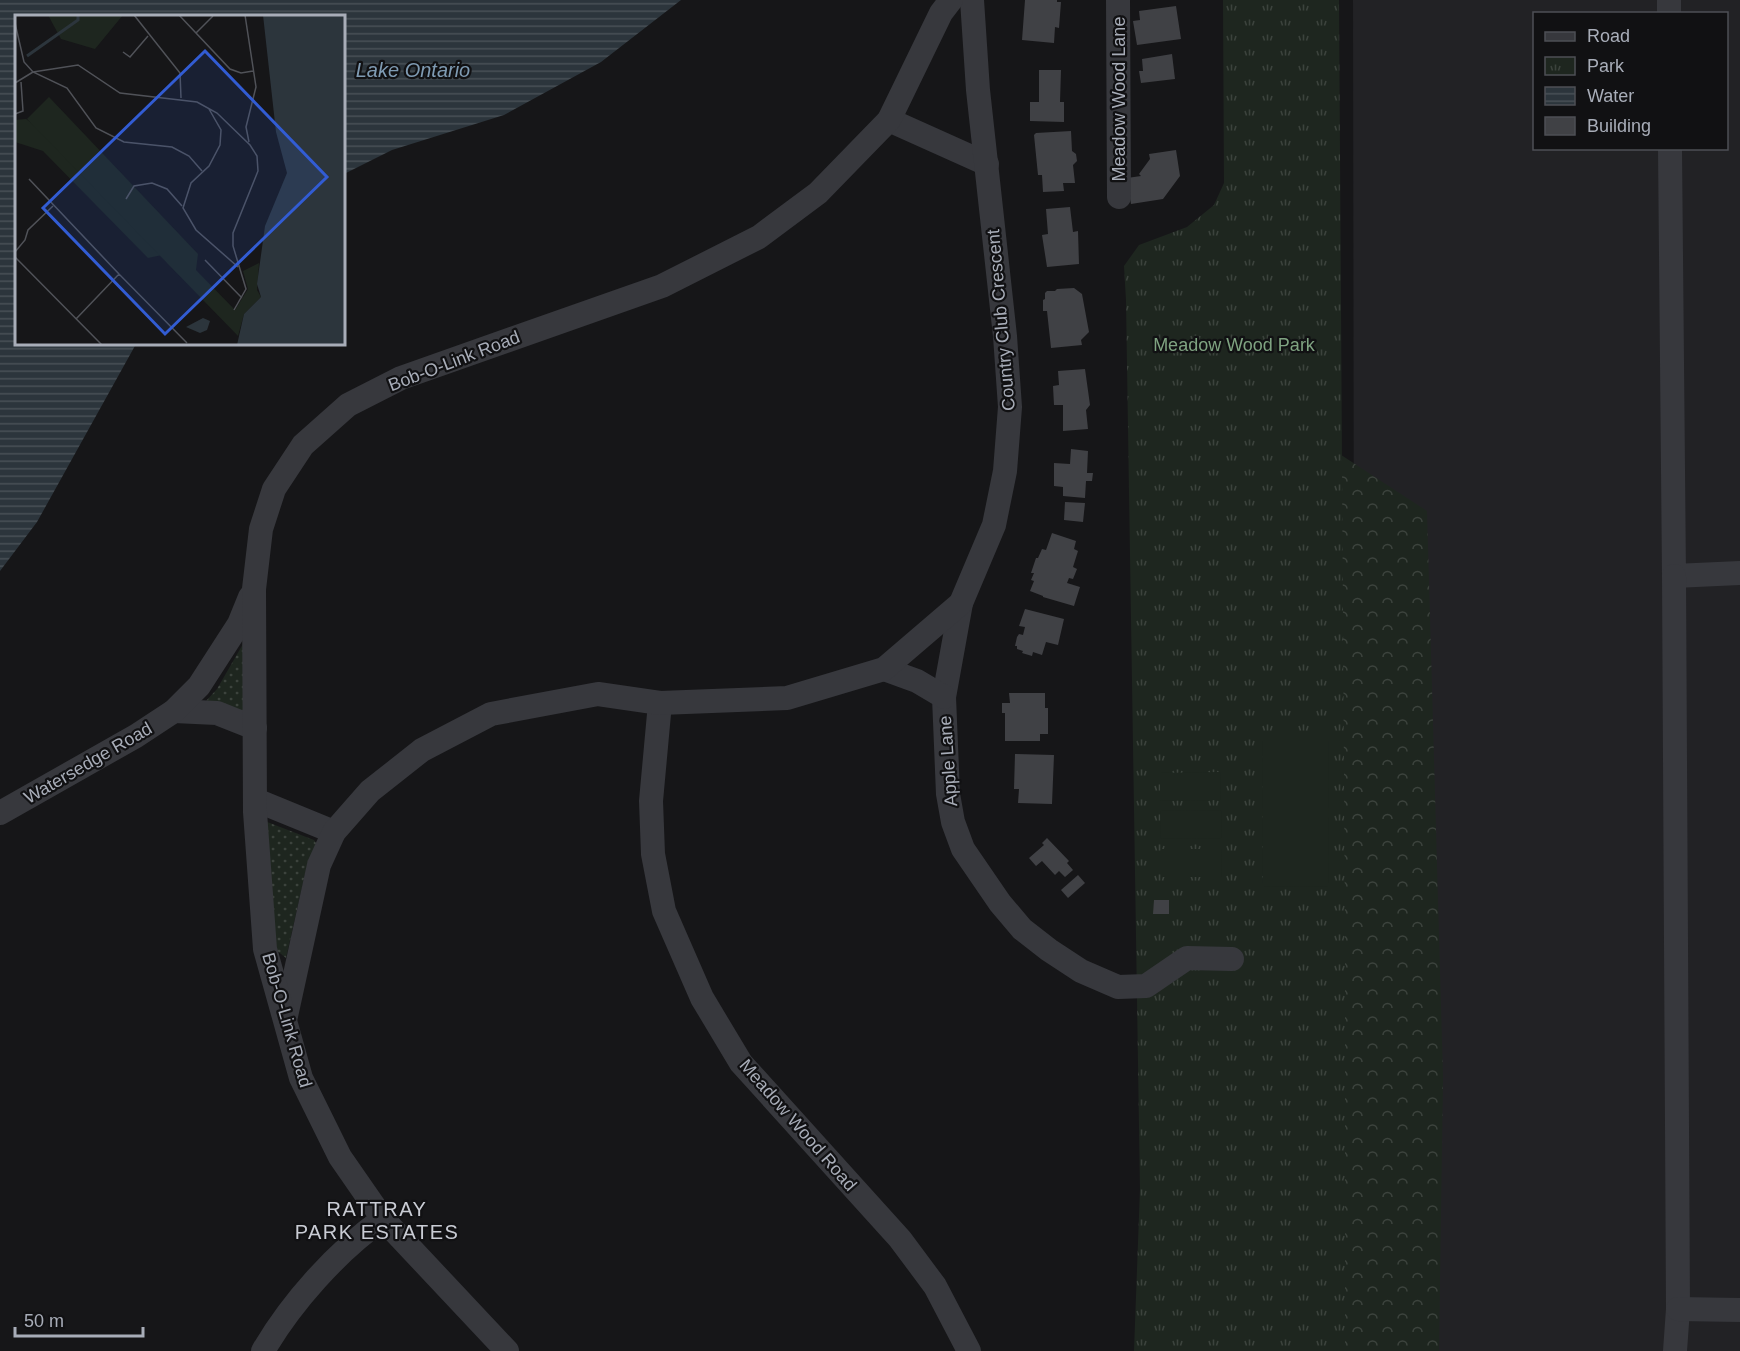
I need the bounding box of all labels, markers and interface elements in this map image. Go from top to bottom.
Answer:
legend [1533,12,1728,150]
inset map [15,15,345,345]
street label: Meadow Wood Lane [1109,17,1129,181]
text: Road [1587,26,1630,46]
text: Park [1587,56,1625,76]
water label: Lake Ontario [356,59,470,81]
text: Water [1587,86,1634,106]
text: Building [1587,116,1651,136]
street label: Country Club Crescent [983,228,1019,412]
street label: Bob-O-Link Road [385,327,523,395]
park label: Meadow Wood Park [1153,335,1316,355]
street label: Apple Lane [935,715,961,807]
street label: Watersedge Road [20,718,156,808]
street label: Bob-O-Link Road [258,950,316,1090]
street label: Meadow Wood Road [735,1055,861,1195]
district label: RATTRAY PARK ESTATES [295,1198,459,1243]
scale bar [15,1300,142,1338]
text: 50 m [24,1311,64,1331]

